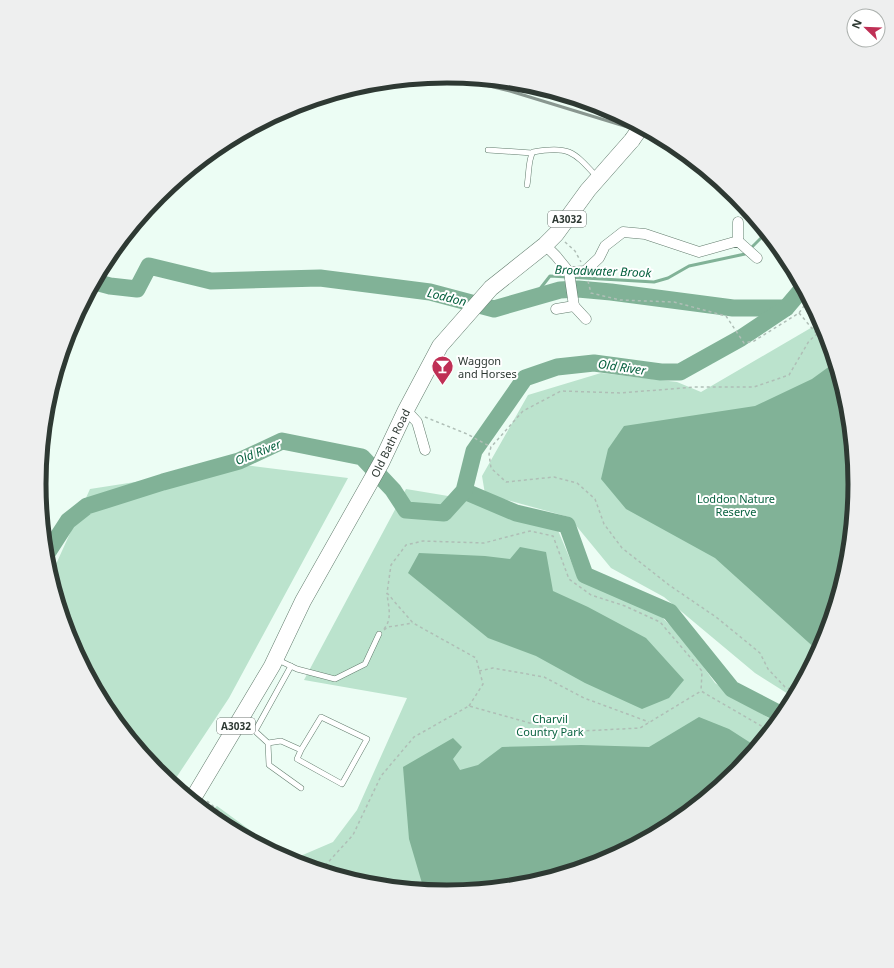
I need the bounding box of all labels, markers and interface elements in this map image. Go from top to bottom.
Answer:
north arrow [846,8,886,48]
text: N [848,17,865,31]
road number: A3032 [548,211,586,227]
water label: Broadwater Brook [554,261,653,281]
water label: Loddon [425,284,469,310]
bar icon: Waggon and Horses [430,353,456,386]
place label: Waggon and Horses [458,353,517,381]
water label: Old River [597,355,648,379]
street label: Old Bath Road [367,406,413,480]
water label: Old River [232,435,285,469]
park label: Loddon Nature Reserve [697,491,775,519]
park label: Charvil Country Park [516,711,584,739]
road number: A3032 [217,718,255,734]

